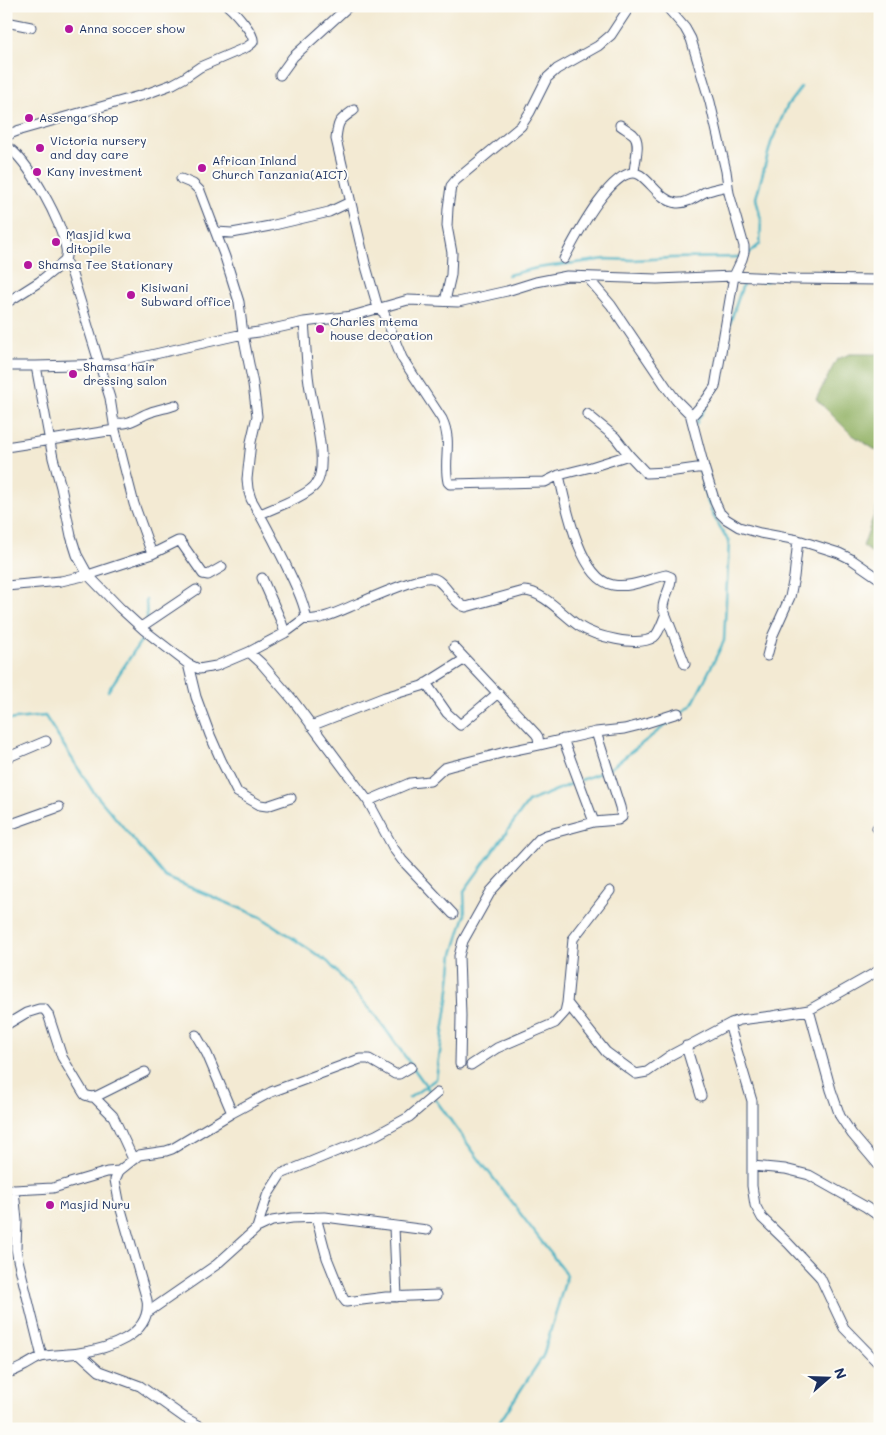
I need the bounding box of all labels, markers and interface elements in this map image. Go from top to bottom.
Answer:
place label: Anna soccer show [79,20,185,36]
marker: Anna soccer show [63,23,75,35]
place label: Assenga shop [39,109,118,125]
marker: Assenga shop [23,112,35,124]
place label: Victoria nursery and day care [50,132,147,162]
marker: Victoria nursery and day care [34,142,46,154]
place label: African Inland Church Tanzania(AICT) [212,152,347,182]
marker: African Inland Church Tanzania(AICT) [196,162,208,174]
place label: Kany investment [47,163,143,179]
marker: Kany investment [31,166,43,178]
place label: Masjid kwa ditopile [66,226,131,256]
marker: Masjid kwa ditopile [50,236,62,248]
place label: Shamsa Tee Stationary [38,256,173,272]
marker: Shamsa Tee Stationary [22,259,34,271]
place label: Kisiwani Subward office [141,279,231,309]
marker: Kisiwani Subward office [125,289,137,301]
place label: Charles mtema house decoration [330,313,433,343]
marker: Charles mtema house decoration [314,323,326,335]
place label: Shamsa hair dressing salon [83,358,167,388]
marker: Shamsa hair dressing salon [67,368,79,380]
place label: Masjid Nuru [60,1196,130,1212]
marker: Masjid Nuru [44,1199,56,1211]
north arrow [804,1352,854,1402]
text: N [830,1365,851,1382]

